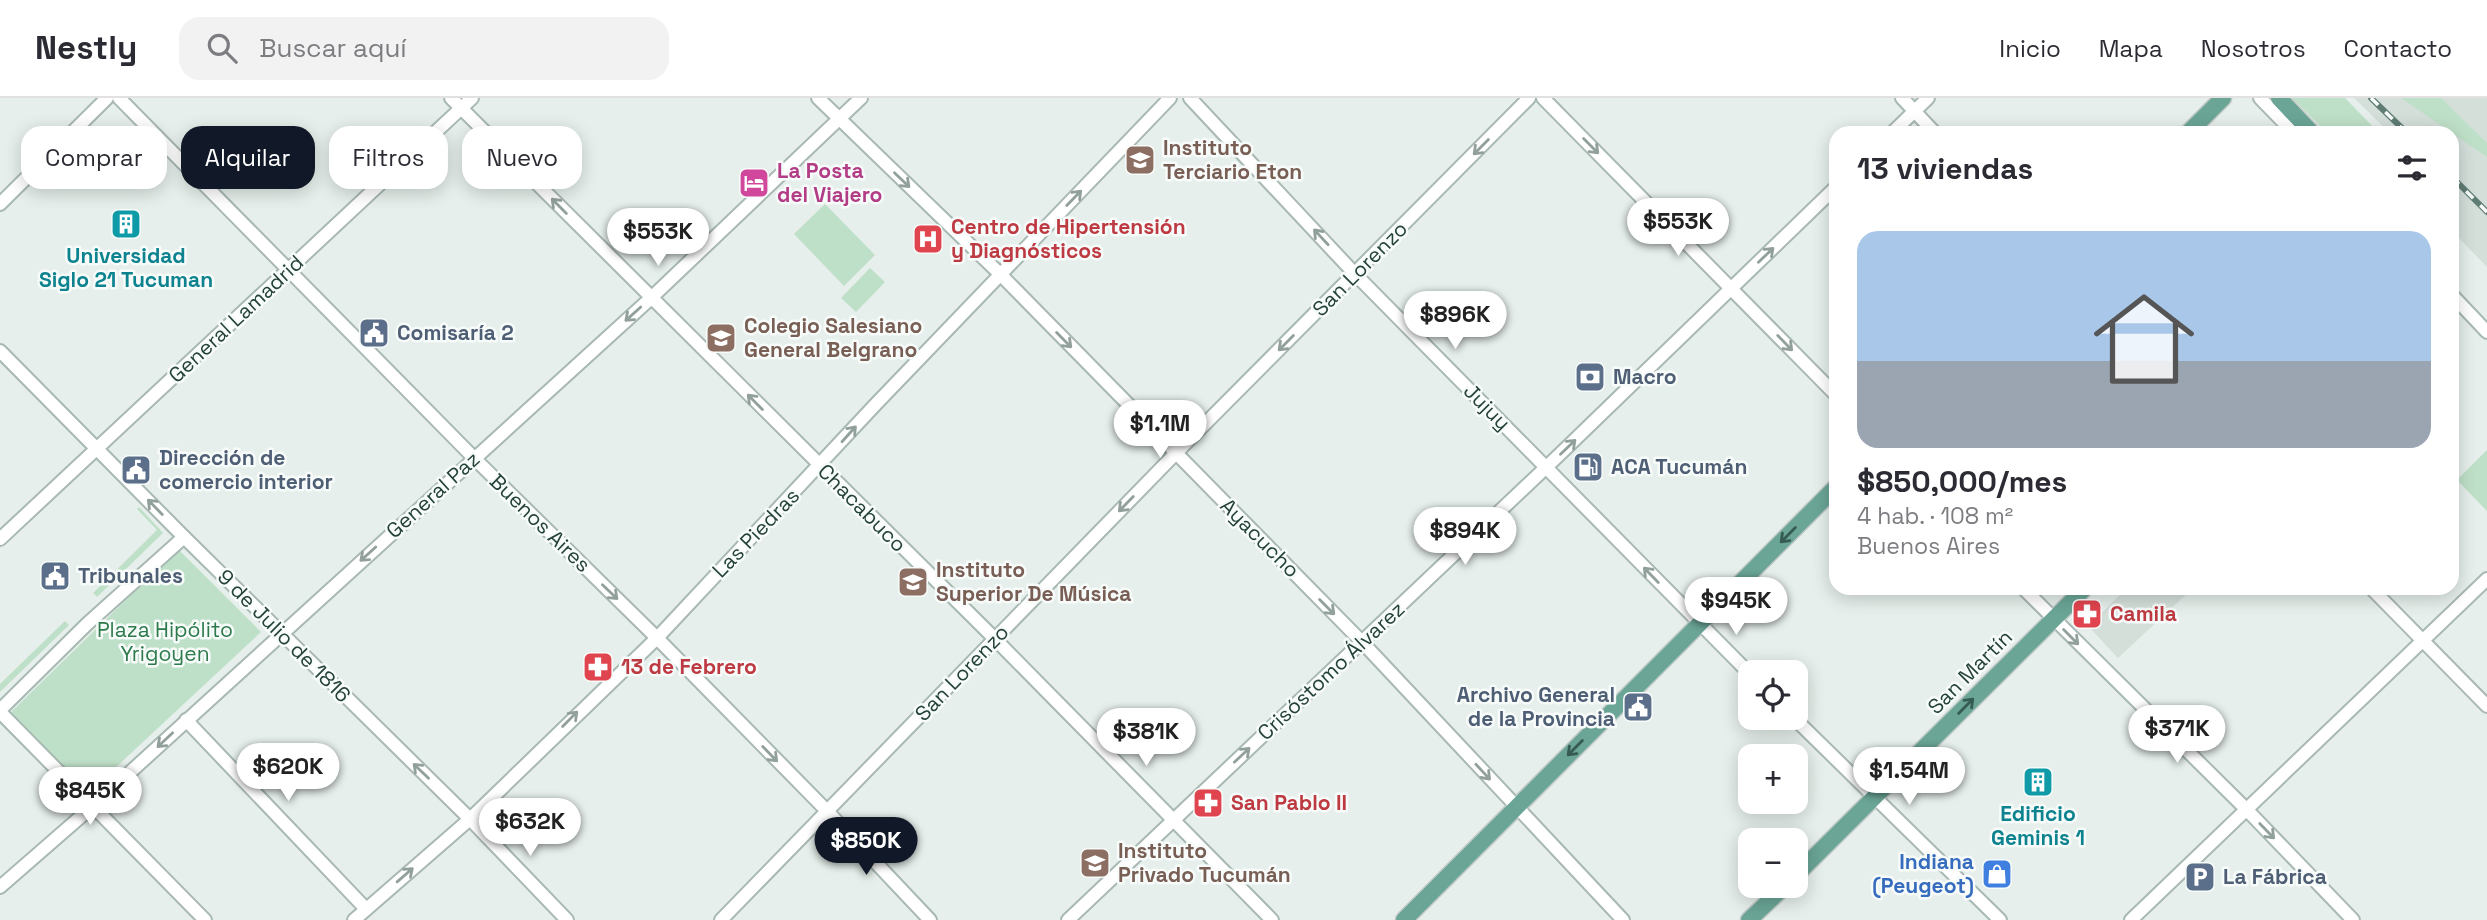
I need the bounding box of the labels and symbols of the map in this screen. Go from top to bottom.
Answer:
place label: Instituto Terciario Eton [1163,134,1302,185]
one-way arrow [1473,138,1490,155]
one-way arrow [1582,138,1599,155]
school or university icon: Instituto Terciario Eton [1123,143,1157,177]
place label: La Posta del Viajero [777,157,882,208]
hotel icon: La Posta del Viajero [737,166,771,200]
one-way arrow [894,171,911,188]
one-way arrow [1065,190,1082,207]
one-way arrow [551,198,568,215]
pin: $553K [1629,198,1727,258]
building icon: Universidad Siglo 21 Tucuman [109,207,143,241]
pin: $553K [609,208,707,268]
place label: Centro de Hipertensión y Diagnósticos [951,213,1186,264]
street label: San Lorenzo [1306,215,1413,322]
hospital icon: Centro de Hipertensión y Diagnósticos [911,222,945,256]
one-way arrow [1313,228,1329,246]
place label: Universidad Siglo 21 Tucuman [39,242,213,293]
one-way arrow [1757,246,1774,263]
street label: General Lamadrid [162,249,309,388]
pin: $896K [1406,292,1504,351]
one-way arrow [625,305,642,322]
place label: Colegio Salesiano General Belgrano [744,312,922,363]
public building icon: Comisaría 2 [357,316,391,350]
place label: Comisaría 2 [397,319,514,346]
school or university icon: Colegio Salesiano General Belgrano [704,321,738,355]
one-way arrow [1056,331,1073,348]
one-way arrow [1278,334,1295,351]
one-way arrow [1777,335,1794,352]
bank icon: Macro [1573,360,1607,394]
place label: Macro [1613,363,1677,390]
street label: Jujuy [1458,377,1517,436]
one-way arrow [747,393,764,410]
pin: $1.1M [1111,400,1209,460]
one-way arrow [841,425,857,443]
one-way arrow [1559,439,1576,456]
place label: Dirección de comercio interior [159,444,333,495]
street label: General Paz [380,445,485,544]
fuel station icon: ACA Tucumán [1571,450,1605,484]
public building icon: Dirección de comercio interior [119,453,153,487]
place label: ACA Tucumán [1611,453,1747,480]
street label: Chacabuco [812,458,912,558]
street label: Buenos Aires [484,468,597,578]
street label: Las Piedras [706,482,805,583]
street label: Ayacucho [1215,492,1306,583]
one-way arrow [1118,495,1135,512]
one-way arrow [146,499,163,516]
pin: $894K [1416,508,1514,567]
one-way arrow [1779,526,1796,543]
one-way arrow [360,545,378,561]
place label: Instituto Superior De Música [936,556,1132,607]
public building icon: Tribunales [38,559,72,593]
place label: Tribunales [78,562,183,589]
street label: 9 de Julio de 1816 [212,563,357,708]
school or university icon: Instituto Superior De Música [896,565,930,599]
one-way arrow [1643,567,1660,584]
pin: $945K [1687,578,1785,637]
one-way arrow [601,583,618,600]
street label: Crisóstomo Álvarez [1251,595,1410,746]
pharmacy icon: Camila [2070,597,2104,631]
one-way arrow [1318,598,1335,615]
place label: Camila [2110,600,2177,627]
park label: Plaza Hipólito Yrigoyen [97,616,233,667]
street label: San Lorenzo [909,619,1014,727]
street label: San Martín [1922,624,2018,720]
one-way arrow [2063,628,2080,645]
pharmacy icon: 13 de Febrero [581,650,615,684]
place label: 13 de Febrero [621,653,757,680]
place label: Archivo General de la Provincia [1457,681,1615,732]
public building icon: Archivo General de la Provincia [1621,690,1655,724]
one-way arrow [1957,698,1974,715]
pin: $371K [2128,706,2226,765]
pin: $381K [1097,708,1195,768]
one-way arrow [562,711,579,728]
one-way arrow [157,732,174,749]
one-way arrow [1567,740,1584,757]
pin: $620K [239,744,337,803]
one-way arrow [761,745,778,762]
one-way arrow [1233,746,1250,763]
pin: $1.54M [1852,748,1966,807]
one-way arrow [413,762,430,779]
one-way arrow [1474,763,1491,780]
building icon: Edificio Geminis 1 [2021,765,2055,799]
pin: $845K [41,768,139,827]
pharmacy icon: San Pablo II [1191,786,1225,820]
place label: San Pablo II [1231,789,1347,816]
pin: $632K [481,798,579,858]
place label: Edificio Geminis 1 [1991,800,2085,851]
pin: $850K [817,818,915,877]
one-way arrow [2259,823,2276,840]
place label: Instituto Privado Tucumán [1118,837,1291,888]
school or university icon: Instituto Privado Tucumán [1078,846,1112,880]
place label: Indiana (Peugeot) [1872,848,1974,899]
shop icon: Indiana (Peugeot) [1980,857,2014,891]
parking icon: La Fábrica [2183,860,2217,894]
place label: La Fábrica [2223,863,2327,890]
one-way arrow [396,867,414,883]

